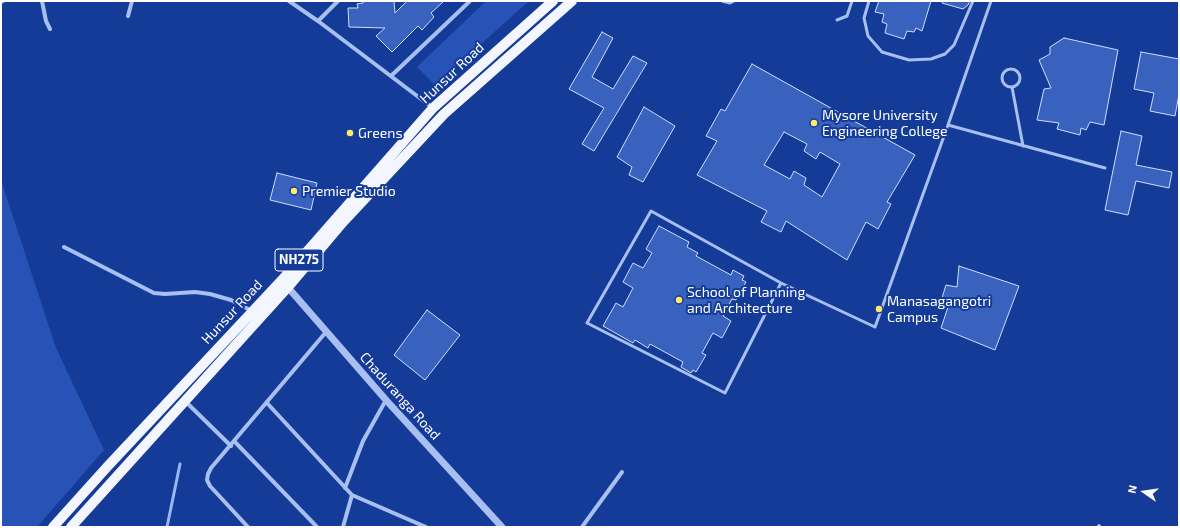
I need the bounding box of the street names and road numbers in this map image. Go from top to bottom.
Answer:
street label: Hunsur Road [416,39,488,107]
road number: NH275 [275,249,323,271]
street label: Hunsur Road [198,276,266,348]
street label: Chaduranga Road [356,349,444,443]

